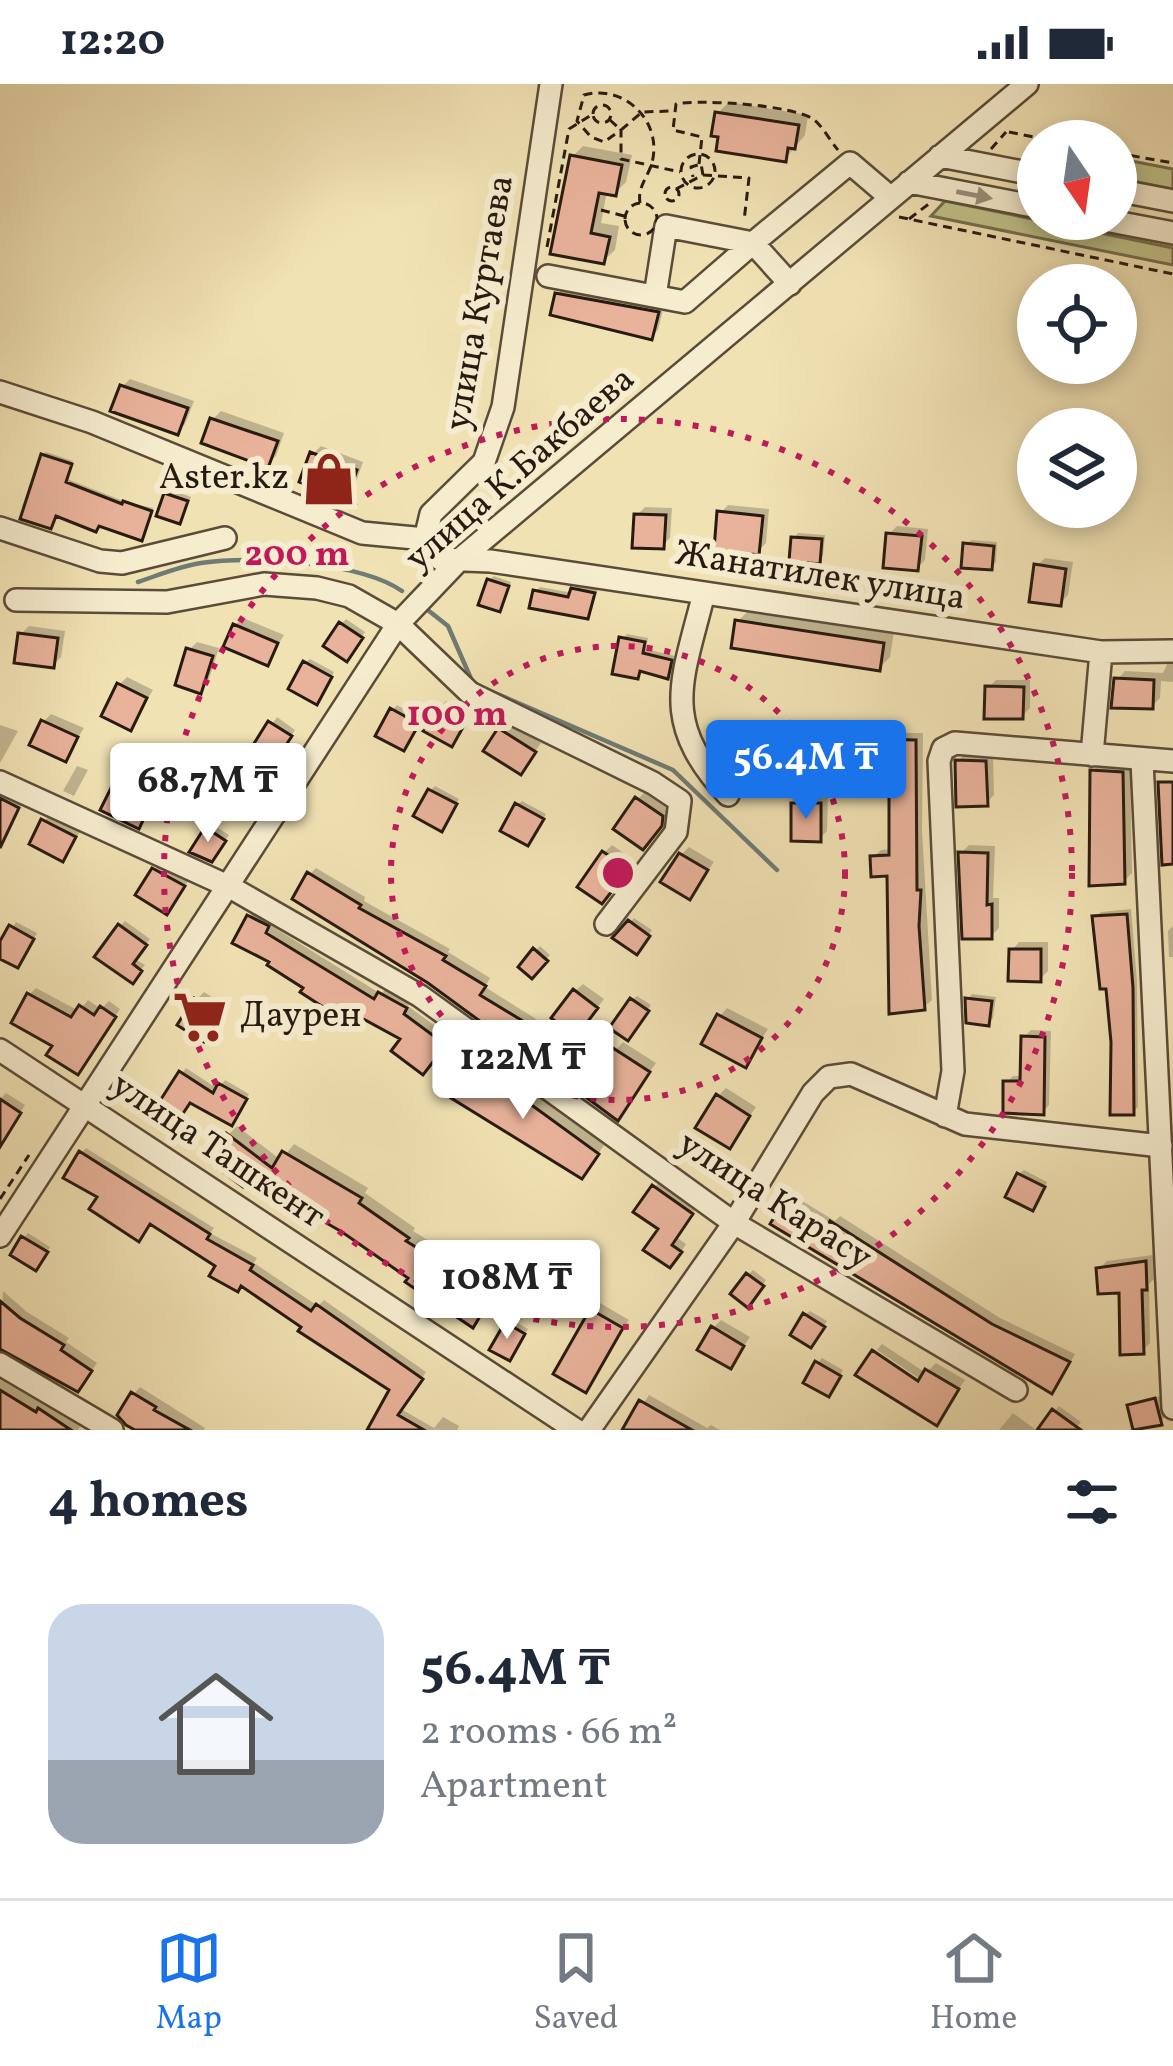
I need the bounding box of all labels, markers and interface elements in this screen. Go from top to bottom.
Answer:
text: 12:20 [60,11,165,74]
north arrow [1017,120,1137,240]
map controls [1017,120,1137,528]
street label: улица Куртаева [434,171,528,435]
one-way arrow [955,186,993,205]
button: locate [1017,264,1137,384]
street label: улица К.Бакбаева [395,356,647,584]
button: layers [1017,408,1137,528]
shop icon: Aster.kz [300,450,358,508]
place label: Aster.kz [159,454,289,504]
street label: Жанатилек улица [671,529,969,625]
text: 200 m [244,531,350,581]
text: 100 m [406,691,508,741]
pin: 56.4M ₸ [695,720,917,822]
text: 56.4M ₸ [733,732,879,786]
pin: 68.7M ₸ [97,743,319,845]
text: 68.7M ₸ [137,755,279,809]
centre of rings [597,852,639,894]
supermarket icon: Даурен [171,988,229,1046]
place label: Даурен [240,992,361,1042]
pin: 122M ₸ [425,1020,621,1122]
text: 122M ₸ [459,1032,587,1086]
street label: улица Ташкент [100,1062,334,1242]
street label: улица Карасу [667,1120,881,1284]
pin: 108M ₸ [409,1240,605,1342]
text: 108M ₸ [441,1252,573,1306]
text: 4 homes [48,1467,249,1538]
icon: filters [1059,1469,1125,1535]
text: 56.4M ₸ [420,1635,611,1706]
icon: home [144,1652,288,1796]
text: 2 rooms · 66 m² [420,1706,677,1760]
text: Apartment [420,1760,608,1814]
tab: Map [156,1925,222,2043]
tab: Saved [533,1925,618,2043]
tab: Home [930,1925,1017,2043]

